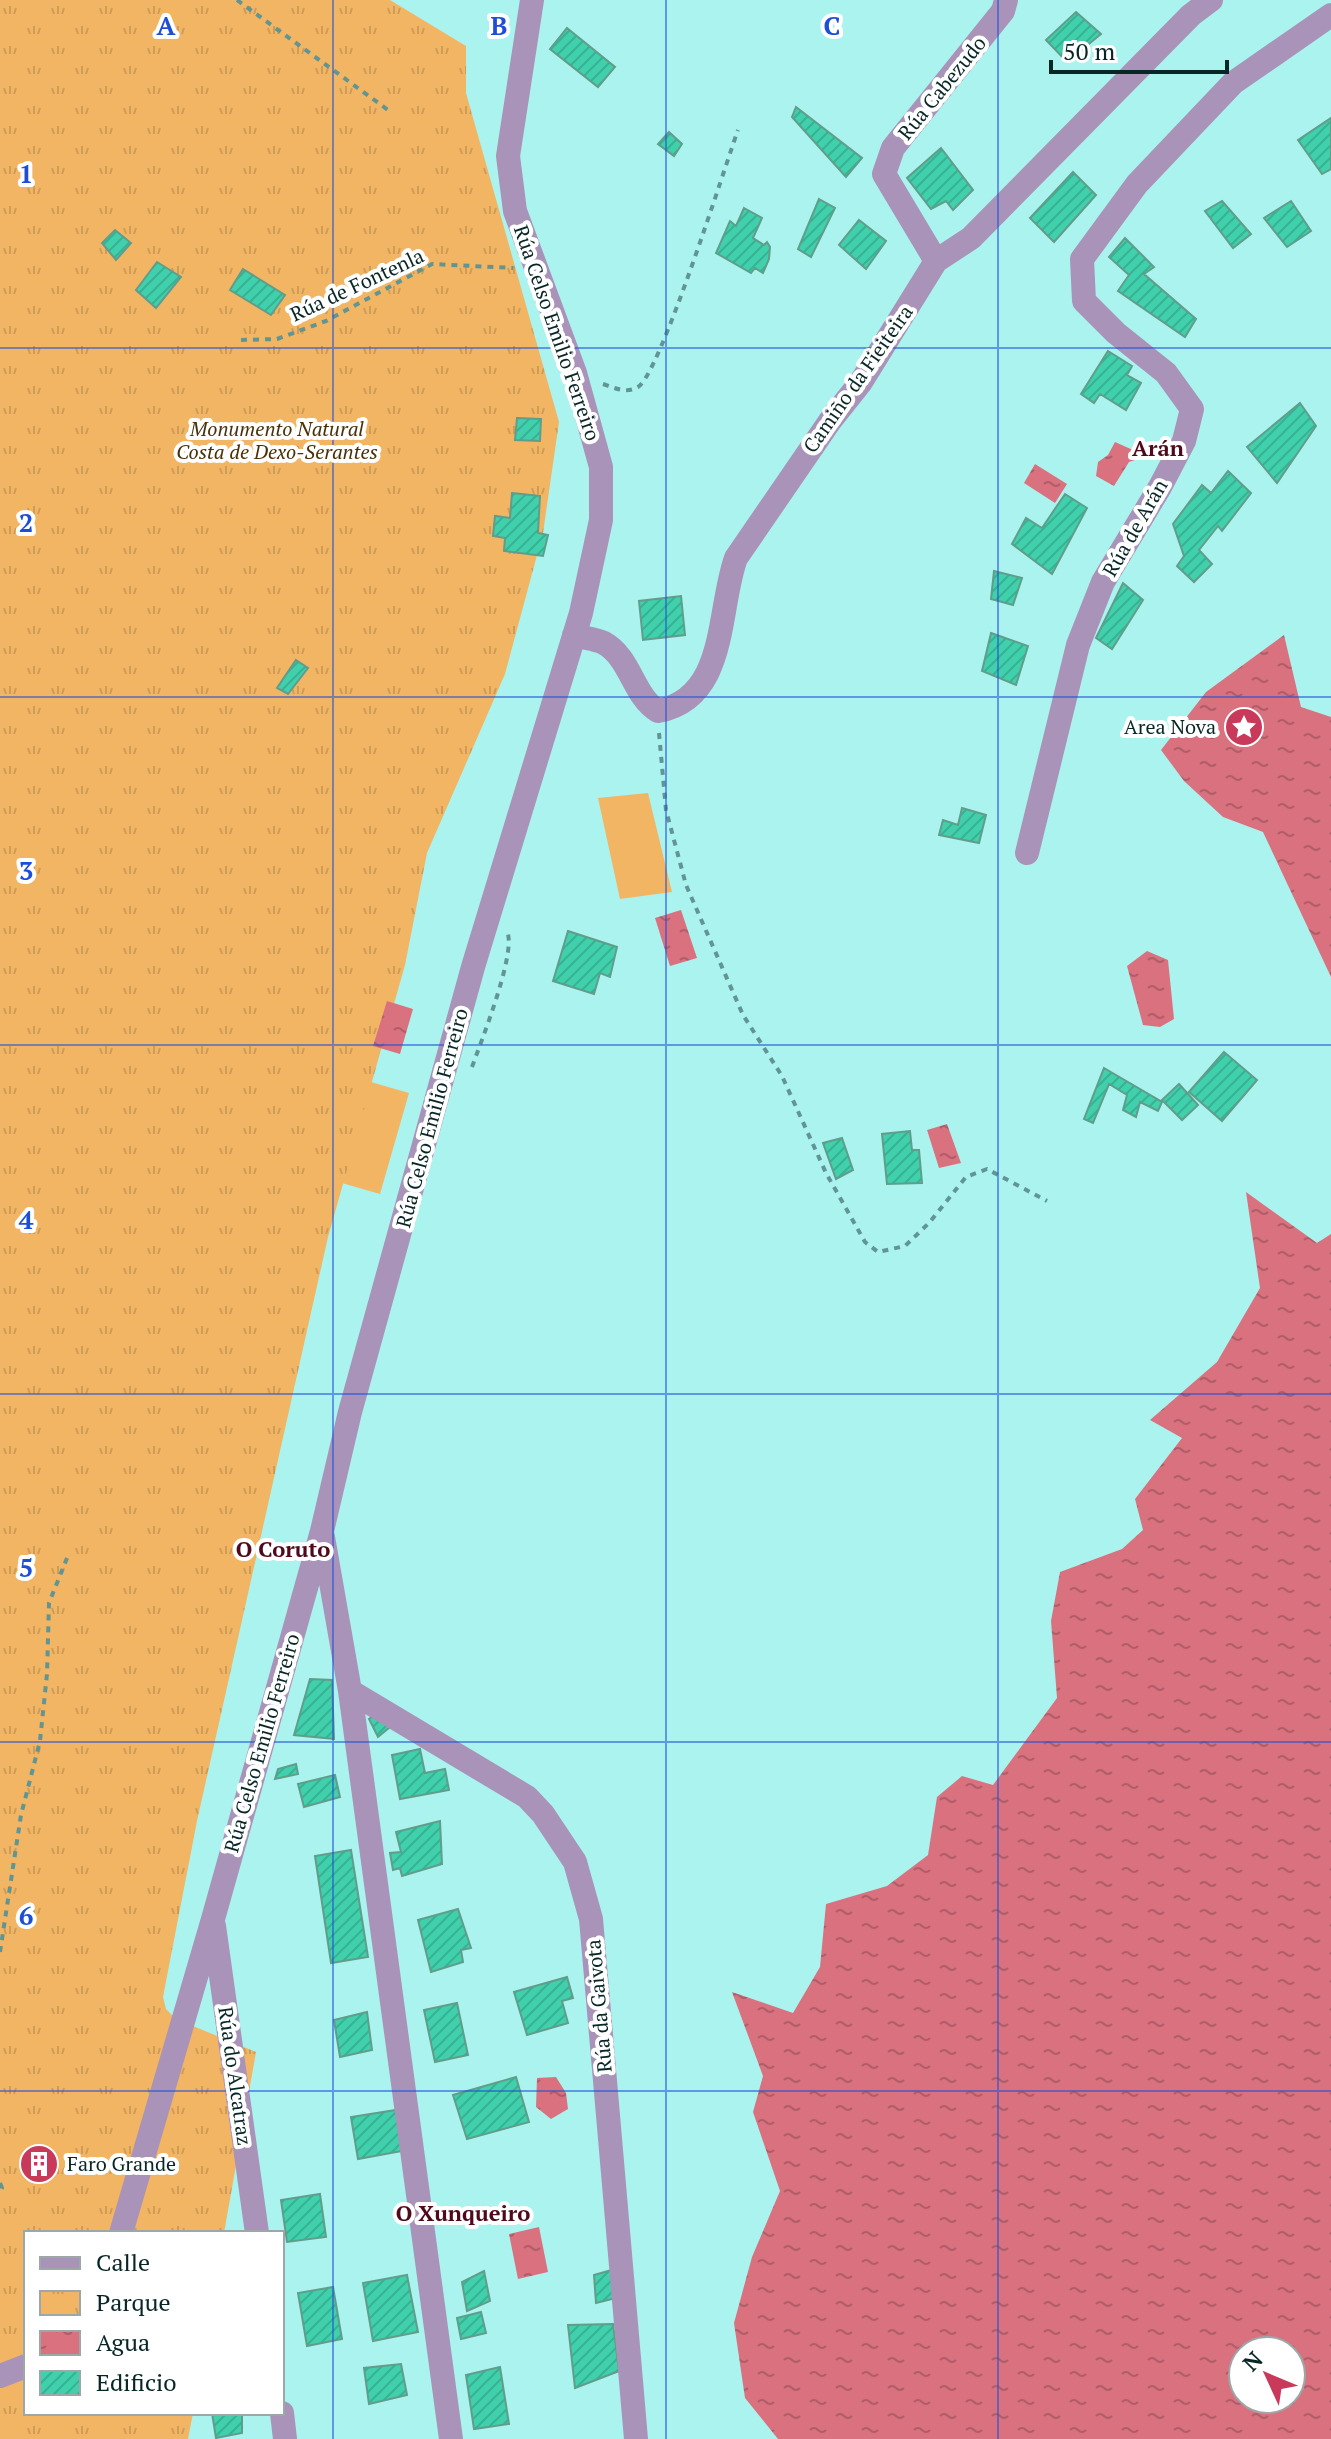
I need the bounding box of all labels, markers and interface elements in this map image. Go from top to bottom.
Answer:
text: A [157,8,176,42]
text: B [491,8,507,42]
text: C [824,8,840,42]
scale bar [1051,24,1227,74]
street label: Rúa Cabezudo [891,30,992,145]
text: 50 m [1063,35,1115,67]
text: 1 [19,156,33,190]
street label: Rúa Celso Emilio Ferreiro [508,221,607,444]
street label: Rúa de Fontenla [286,242,428,327]
street label: Camiño da Fieiteira [797,300,919,458]
park label: Monumento Natural Costa de Dexo-Serantes [176,415,378,465]
district label: Arán [1132,433,1184,462]
street label: Rúa de Arán [1096,474,1173,581]
text: 2 [19,505,33,539]
place icon: Area Nova [1223,706,1265,748]
place label: Area Nova [1124,713,1216,740]
text: 3 [19,853,33,887]
street label: Rúa Celso Emilio Ferreiro [389,1005,474,1231]
text: 4 [19,1202,34,1236]
district label: O Coruto [236,1534,330,1563]
text: 5 [19,1550,33,1584]
street label: Rúa Celso Emilio Ferreiro [217,1630,306,1855]
text: 6 [19,1898,33,1932]
street label: Rúa da Gaivota [579,1938,618,2074]
street label: Rúa do Alcatraz [212,2005,259,2147]
building icon: Faro Grande [18,2143,60,2185]
place label: Faro Grande [67,2150,176,2177]
district label: O Xunqueiro [396,2198,530,2227]
legend [24,2231,284,2415]
text: Calle [96,2246,150,2278]
text: Parque [96,2286,171,2318]
text: Agua [96,2326,150,2358]
north arrow [1227,2335,1307,2415]
text: N [1236,2344,1269,2377]
text: Edificio [96,2366,177,2398]

